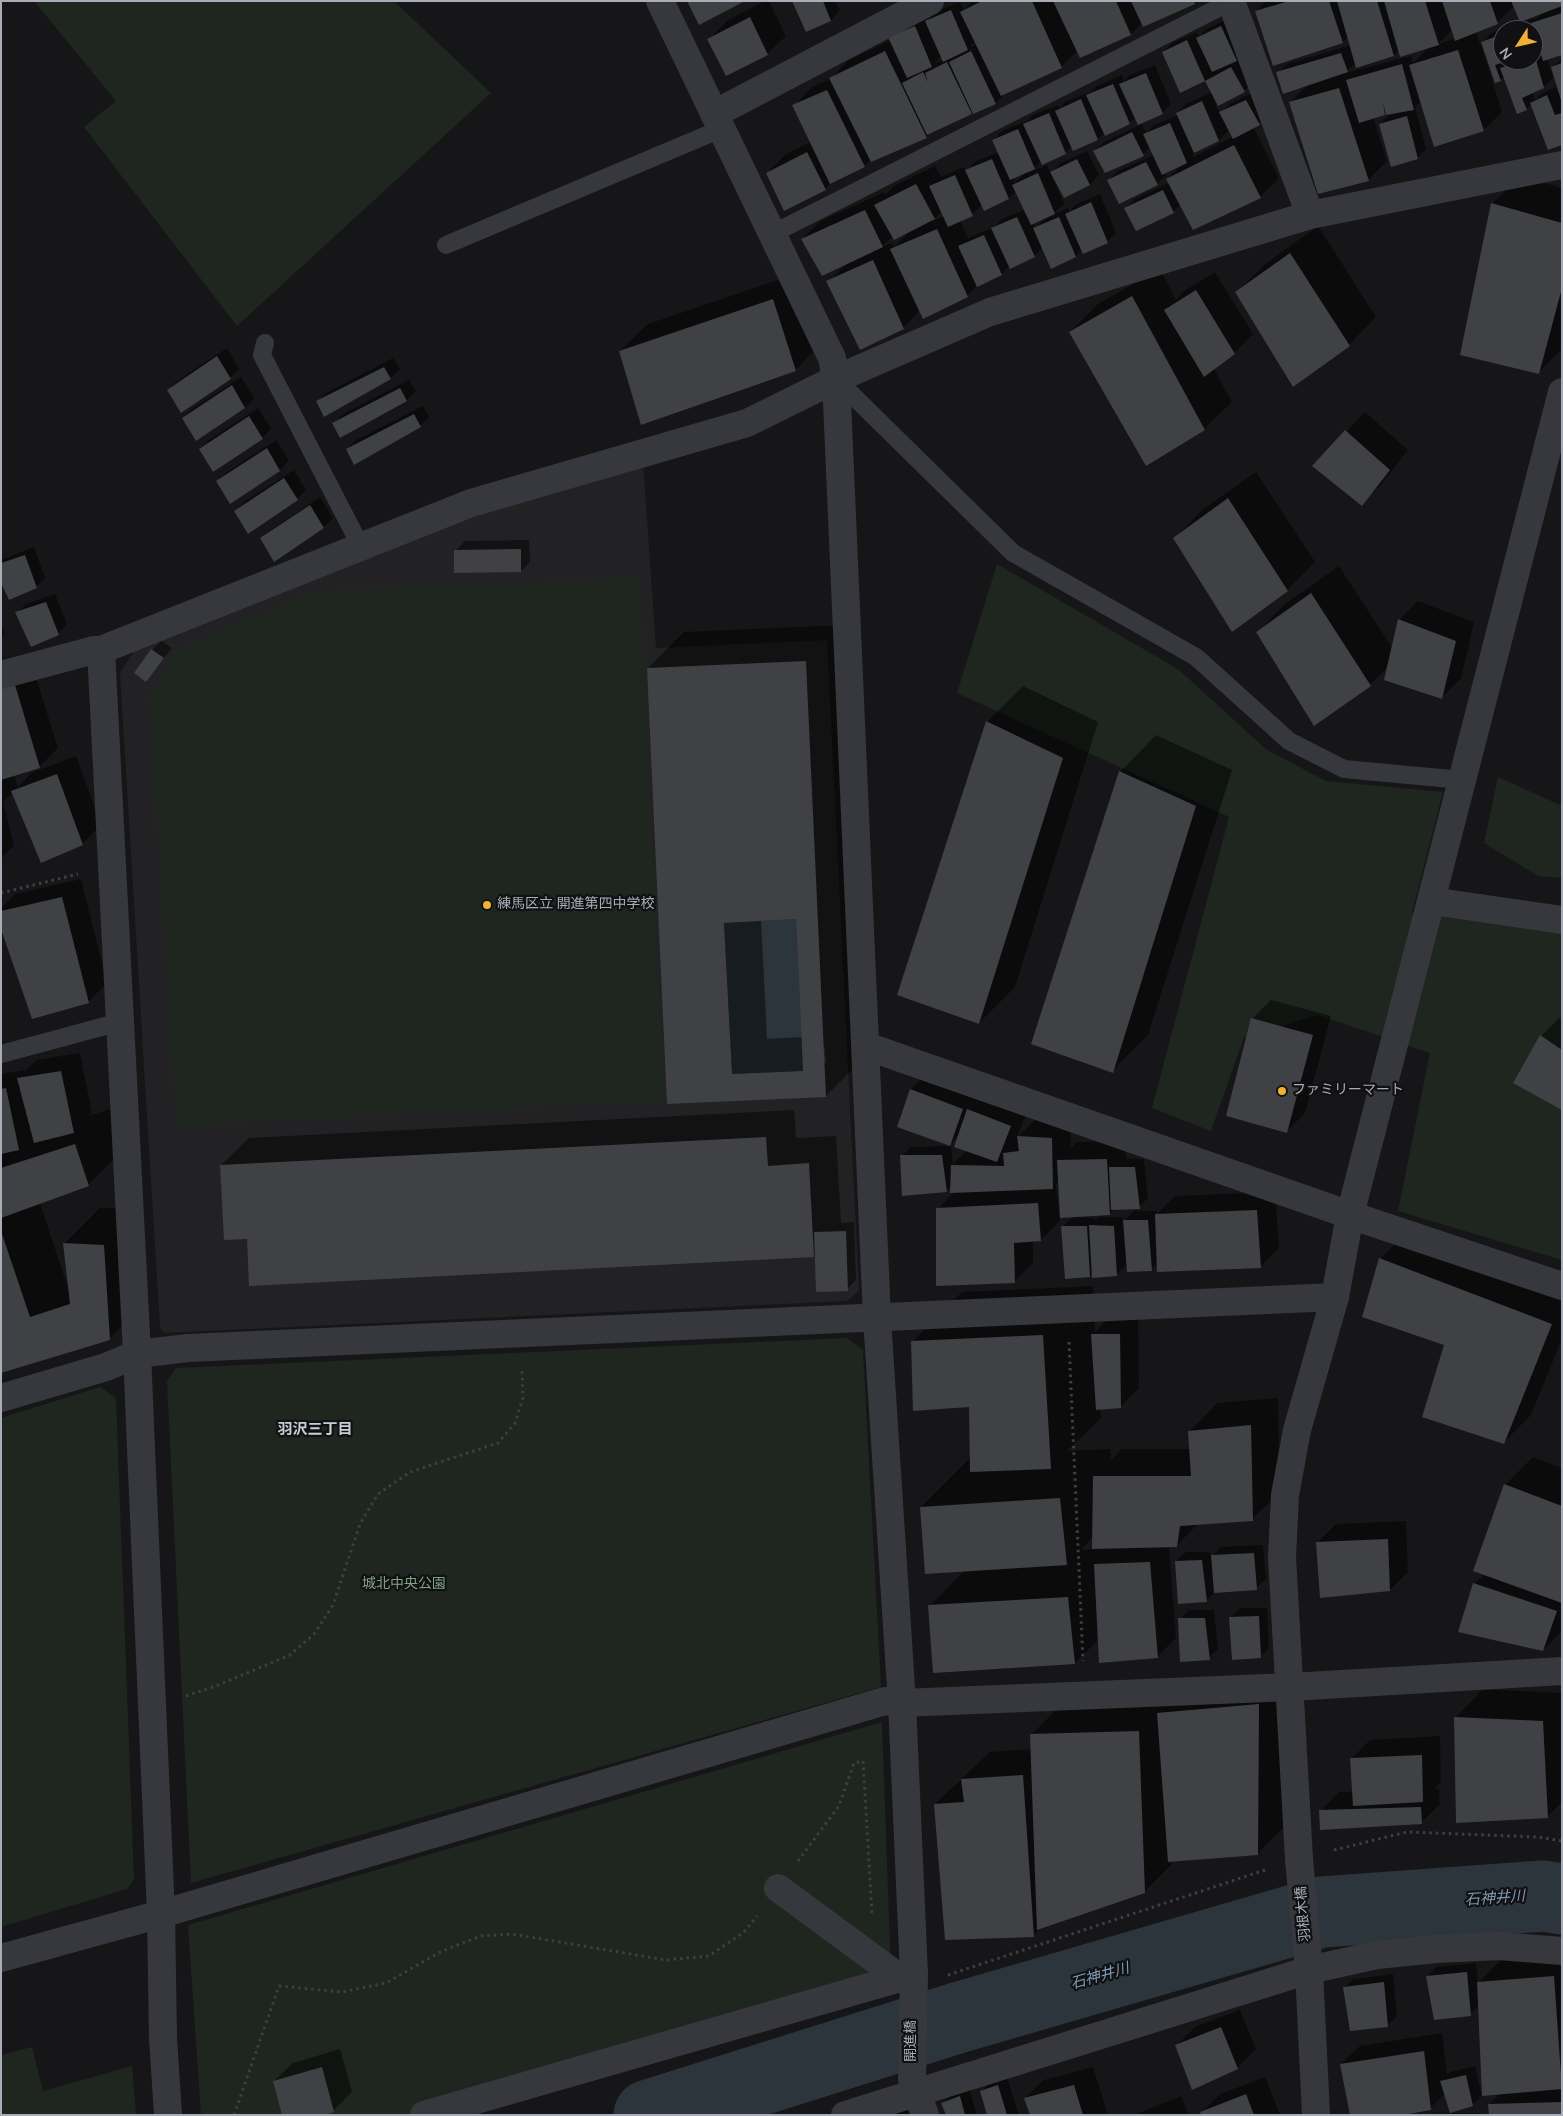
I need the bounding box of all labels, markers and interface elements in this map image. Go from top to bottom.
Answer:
north arrow [1493,20,1543,70]
text: N [1495,44,1517,63]
place label: 練馬区立 開進第四中学校 [497,897,655,913]
marker: 練馬区立 開進第四中学校 [481,899,493,911]
place label: ファミリーマート [1292,1083,1404,1099]
marker: ファミリーマート [1276,1085,1288,1097]
district label: 羽沢三丁目 [278,1421,352,1439]
park label: 城北中央公園 [362,1577,446,1593]
street label: 羽根木橋 [1293,1885,1315,1943]
water label: 石神井川 [1464,1888,1526,1910]
water label: 石神井川 [1069,1960,1131,1994]
street label: 開進橋 [904,2020,920,2062]

